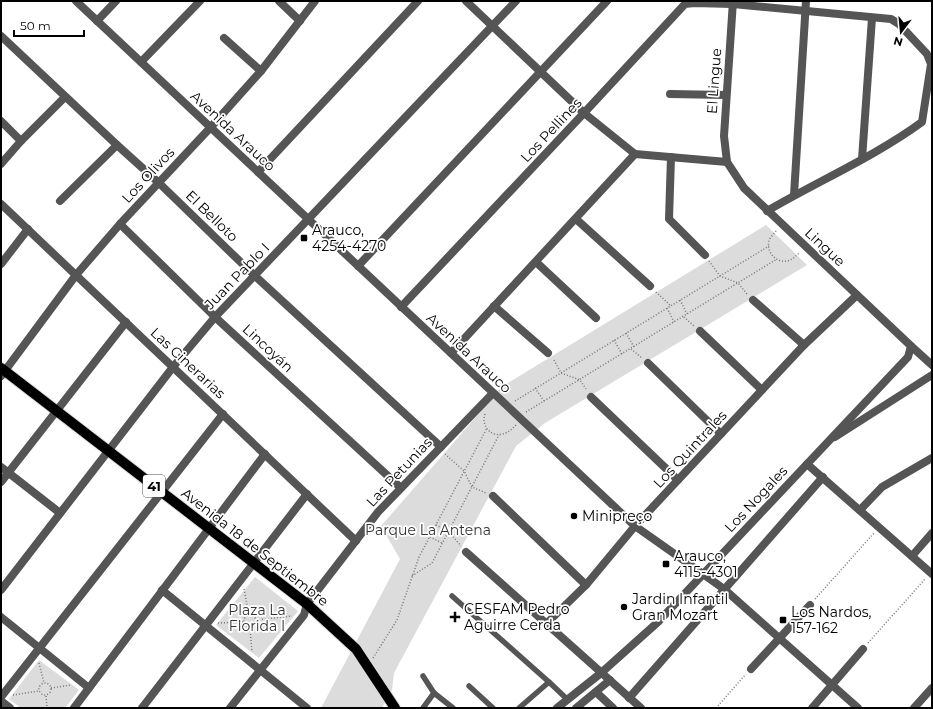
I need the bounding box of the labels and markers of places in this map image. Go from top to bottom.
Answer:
place label: Arauco, 4254-4270 [312,221,386,255]
marker: Arauco, 4254-4270 [299,233,309,243]
place label: Minipreço [582,507,653,525]
marker: Minipreço [569,511,579,521]
place label: Arauco, 4115-4301 [674,547,738,581]
marker: Arauco, 4115-4301 [661,559,671,569]
place label: Jardin Infantil Gran Mozart [631,590,728,624]
place label: CESFAM Pedro Aguirre Cerda [464,600,570,634]
marker: Jardin Infantil Gran Mozart [619,602,629,612]
place label: Los Nardos, 157-162 [791,603,872,637]
marker: CESFAM Pedro Aguirre Cerda [449,611,461,623]
marker: Los Nardos, 157-162 [778,615,788,625]

